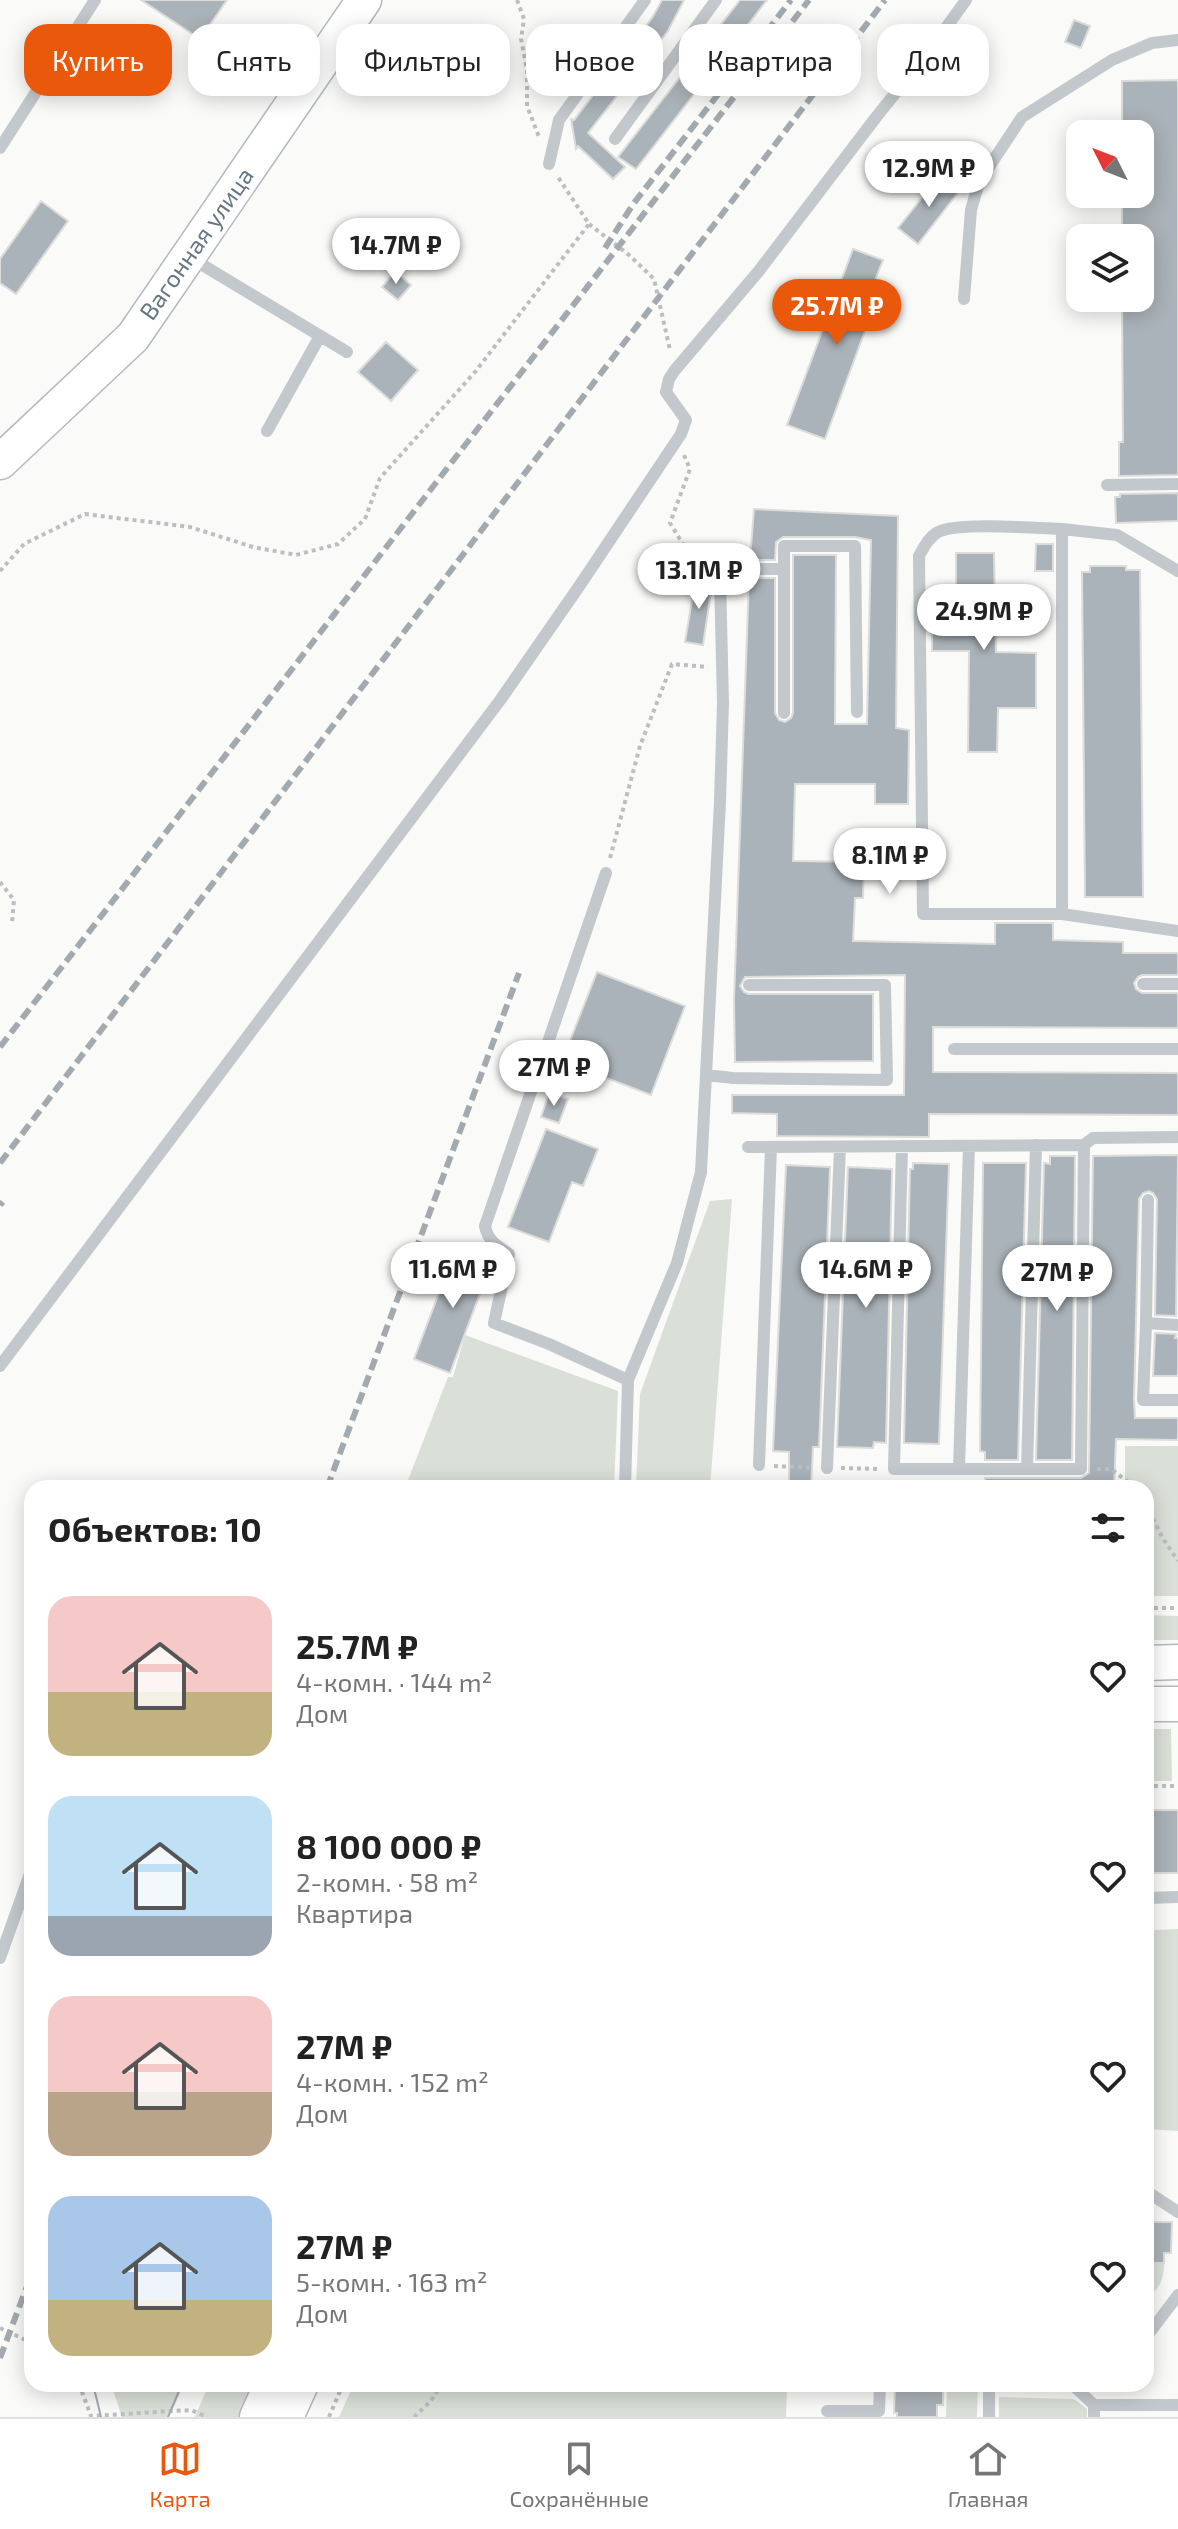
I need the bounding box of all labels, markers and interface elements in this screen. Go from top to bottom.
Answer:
chip: Купить [24,24,172,96]
chip: Снять [188,24,320,96]
chip: Фильтры [336,24,510,96]
chip: Новое [526,24,663,96]
chip: Квартира [679,24,861,96]
chip: Дом [877,24,989,96]
north arrow [1066,120,1154,208]
map controls [1066,120,1154,312]
pin: 12.9M ₽ [855,141,1003,209]
text: 12.9M ₽ [883,151,975,182]
street label: Вагонная улица [132,161,260,325]
pin: 14.7M ₽ [322,218,470,286]
button: layers [1066,224,1154,312]
text: 14.7M ₽ [350,228,442,259]
pin: 25.7M ₽ [763,279,911,347]
text: 25.7M ₽ [790,289,884,320]
pin: 13.1M ₽ [625,543,773,611]
text: 13.1M ₽ [655,553,743,584]
pin: 24.9M ₽ [910,584,1058,652]
text: 24.9M ₽ [935,594,1033,625]
pin: 8.1M ₽ [825,828,955,896]
text: 8.1M ₽ [851,838,929,869]
pin: 27M ₽ [498,1040,610,1108]
text: 27M ₽ [517,1050,591,1081]
pin: 11.6M ₽ [379,1242,527,1310]
pin: 14.6M ₽ [792,1242,940,1310]
pin: 27M ₽ [1001,1245,1113,1313]
text: 11.6M ₽ [409,1252,497,1283]
text: 14.6M ₽ [819,1252,913,1283]
text: 27M ₽ [1020,1255,1094,1286]
icon: filters [1086,1506,1130,1550]
text: Объектов: 10 [48,1508,262,1549]
text: 25.7M ₽ [296,1625,418,1666]
icon: home [112,1628,208,1724]
icon: heart [1086,1654,1130,1698]
text: 4-комн. · 144 m² [296,1666,492,1697]
text: Дом [296,1697,348,1728]
text: 8 100 000 ₽ [296,1825,481,1866]
icon: home [112,1828,208,1924]
icon: heart [1086,1854,1130,1898]
text: 2-комн. · 58 m² [296,1866,478,1897]
text: Квартира [296,1897,413,1928]
text: 27M ₽ [296,2025,392,2066]
icon: home [112,2028,208,2124]
icon: heart [1086,2054,1130,2098]
text: 4-комн. · 152 m² [296,2066,489,2097]
text: Дом [296,2097,348,2128]
text: 27M ₽ [296,2225,392,2266]
icon: home [112,2228,208,2324]
icon: heart [1086,2254,1130,2298]
text: 5-комн. · 163 m² [296,2266,488,2297]
text: Дом [296,2297,348,2328]
tab: Карта [149,2437,211,2511]
tab: Сохранённые [510,2437,649,2511]
tab: Главная [948,2437,1029,2511]

